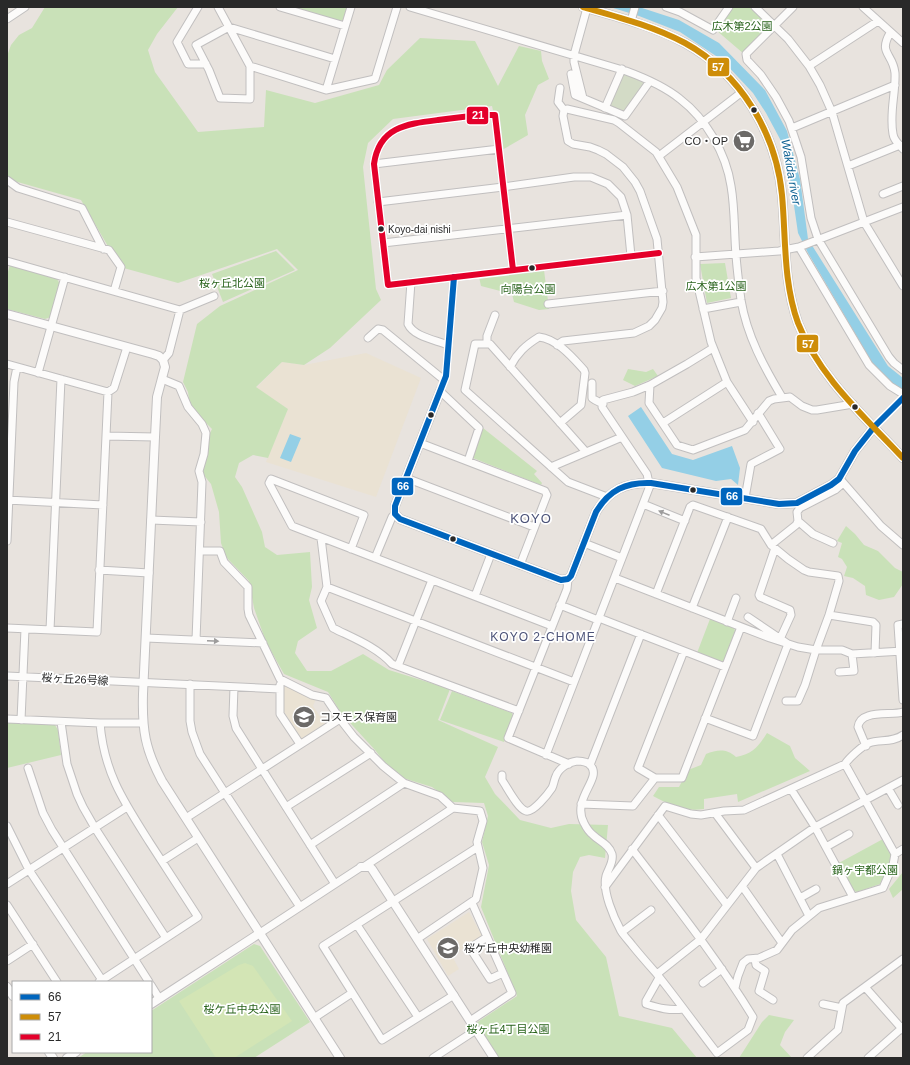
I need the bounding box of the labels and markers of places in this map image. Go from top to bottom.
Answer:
unlabelled marker [749,105,759,115]
supermarket icon: CO・OP [731,128,757,154]
place label: CO・OP [685,135,728,147]
marker: Koyo-dai nishi [376,224,386,234]
place label: Koyo-dai nishi [388,224,451,235]
unlabelled marker [527,263,537,273]
unlabelled marker [850,402,860,412]
unlabelled marker [426,410,436,420]
unlabelled marker [688,485,698,495]
unlabelled marker [448,534,458,544]
school or university icon: コスモス保育園 [291,704,317,730]
place label: コスモス保育園 [320,711,397,723]
school or university icon: 桜ケ丘中央幼稚園 [435,935,461,961]
place label: 桜ケ丘中央幼稚園 [464,942,552,954]

